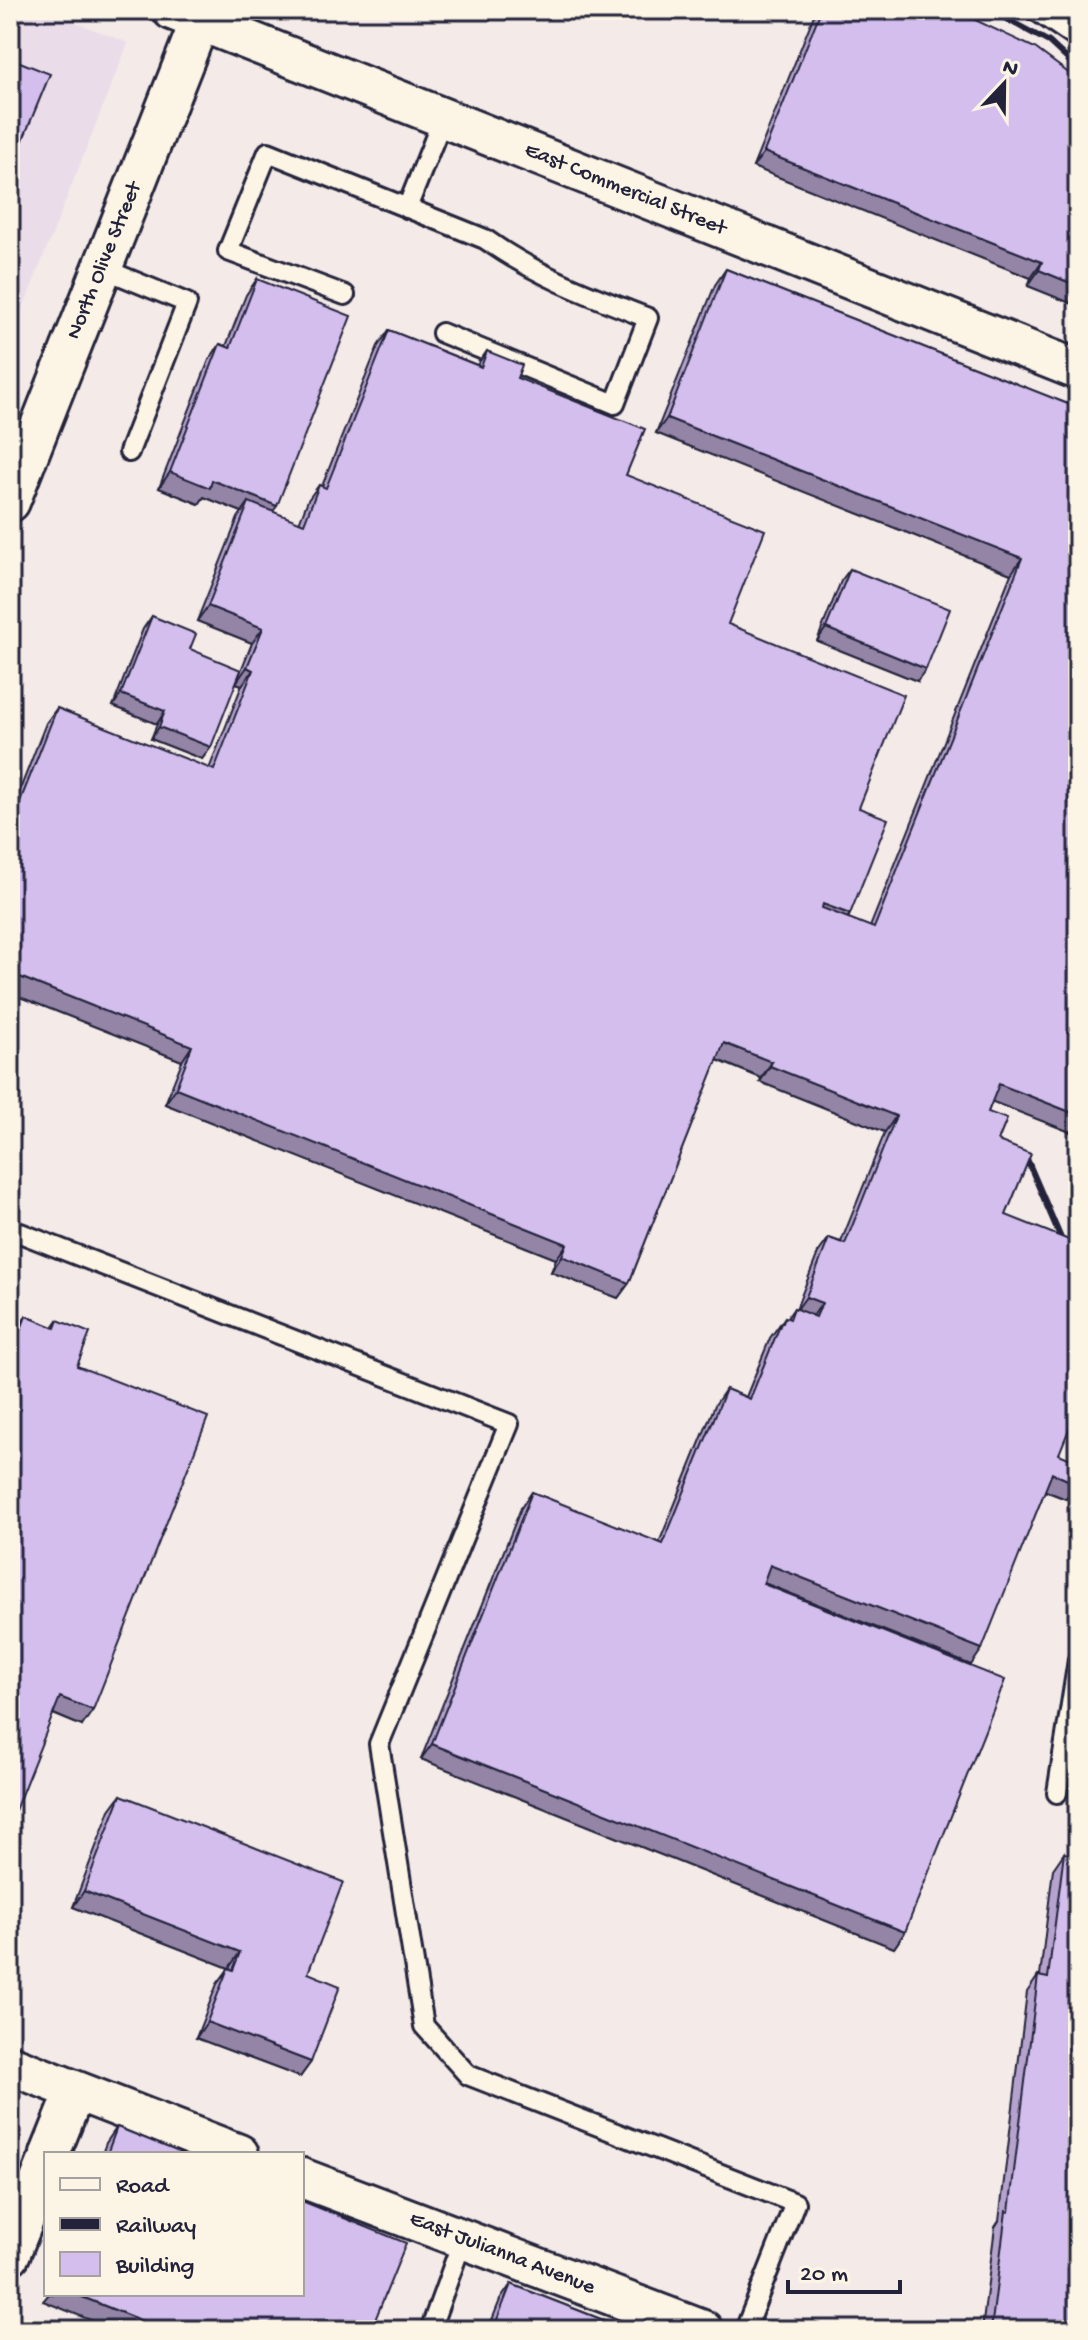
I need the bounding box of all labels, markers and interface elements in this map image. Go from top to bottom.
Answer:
north arrow [964,44,1044,124]
text: N [998,54,1022,84]
street label: East Commercial Street [520,138,731,243]
street label: North Olive Street [62,177,149,343]
legend [44,2152,304,2296]
text: Road [116,2173,170,2202]
street label: East Julianna Avenue [406,2207,599,2302]
text: Railway [116,2213,196,2242]
scale bar [788,2244,900,2294]
text: Building [115,2253,194,2282]
text: 20 m [800,2261,848,2290]

